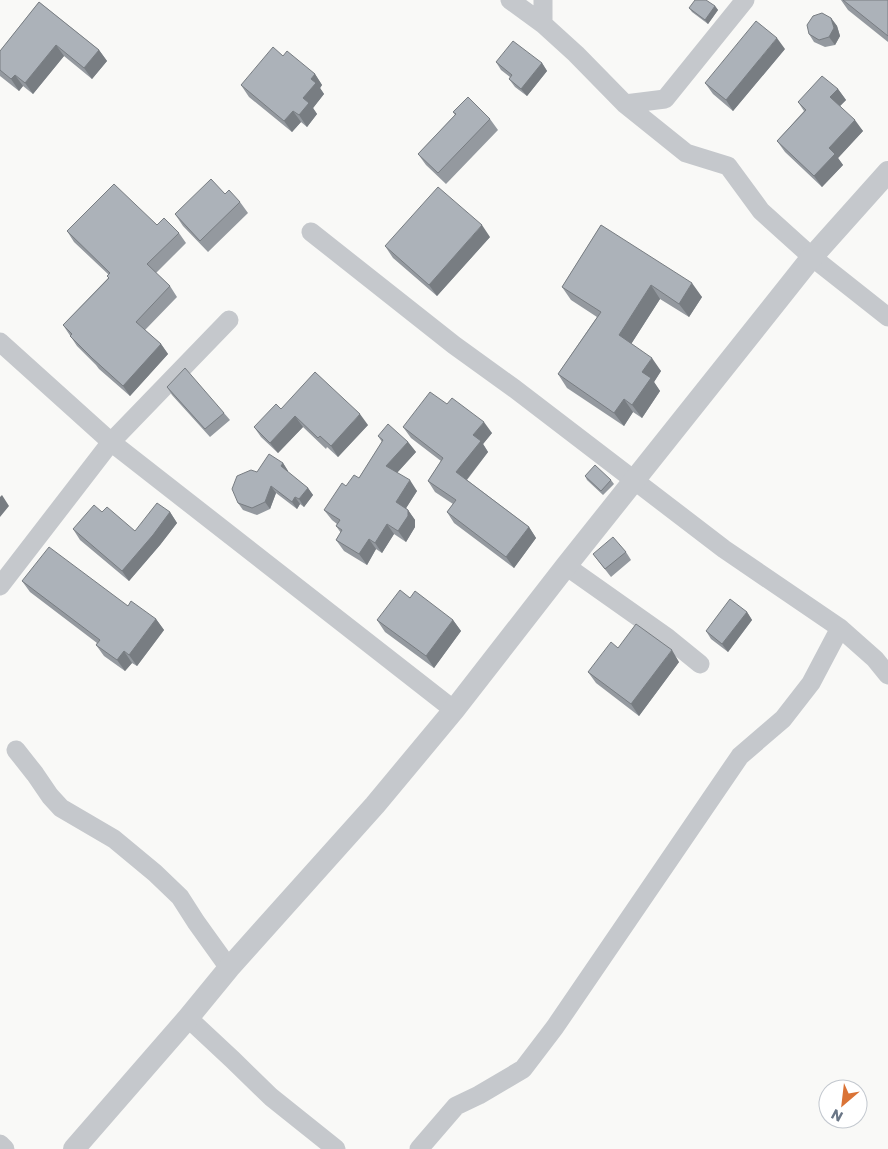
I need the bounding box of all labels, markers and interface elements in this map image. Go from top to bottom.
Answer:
north arrow [818,1079,868,1129]
text: N [828,1104,846,1127]

